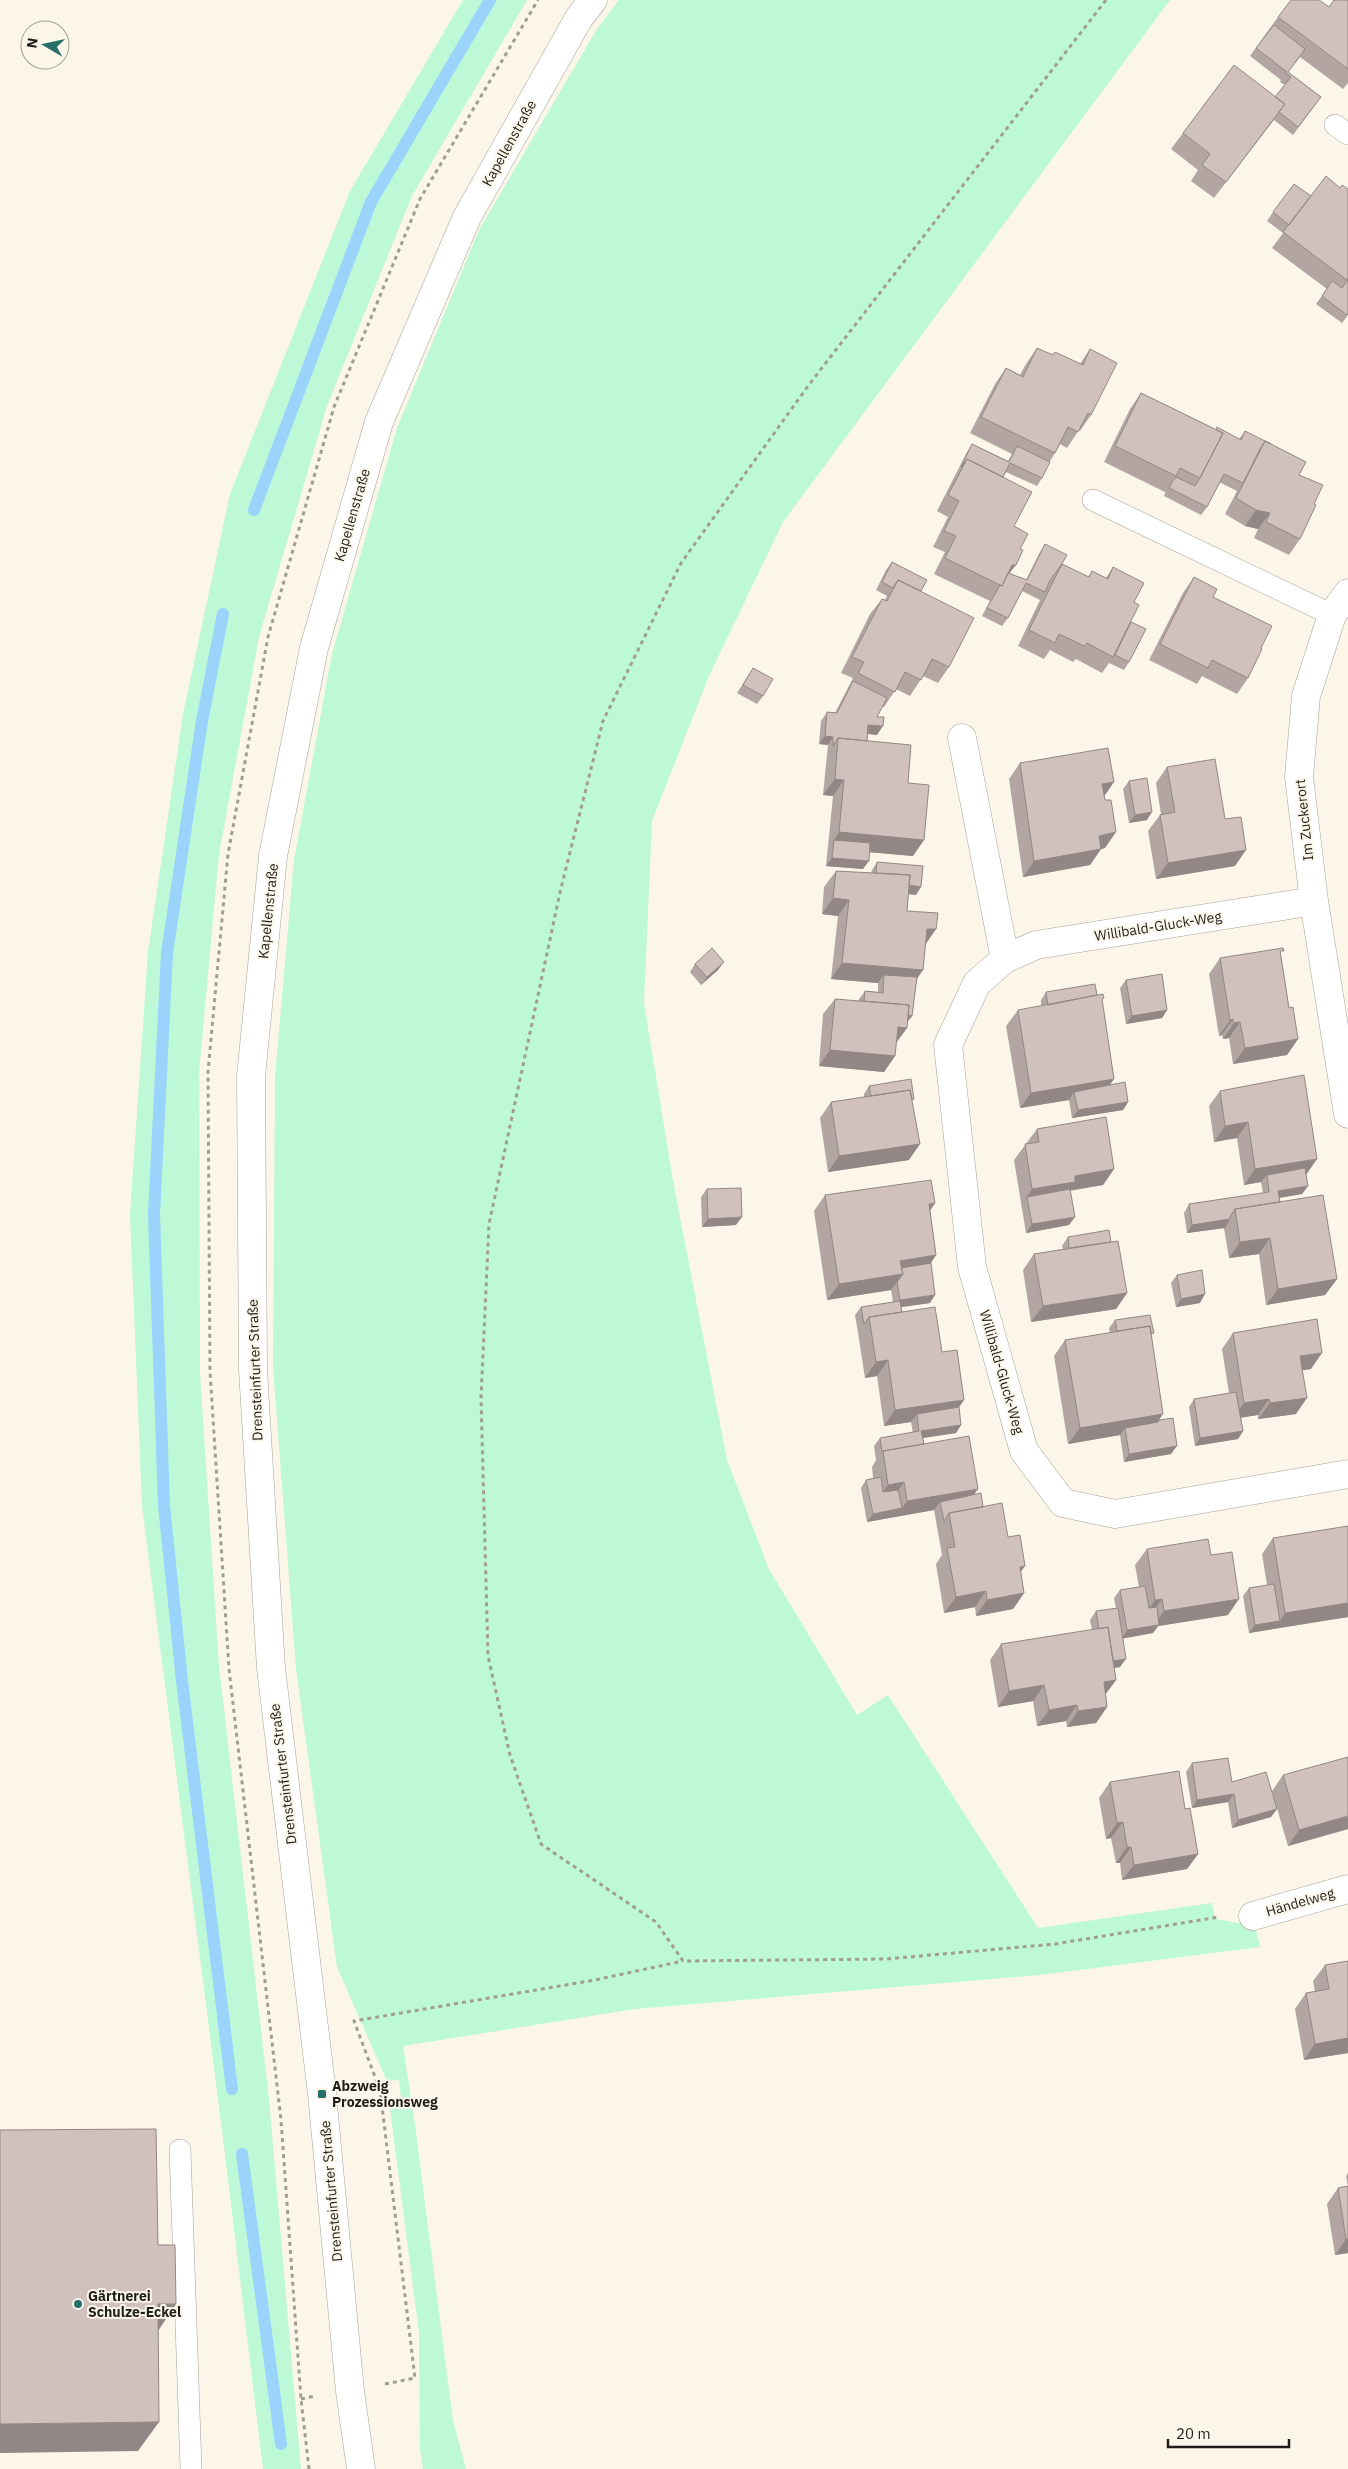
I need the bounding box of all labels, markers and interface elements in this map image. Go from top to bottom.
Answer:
north arrow [20,20,70,70]
text: N [22,37,42,49]
street label: Kapellenstraße [478,96,540,189]
street label: Kapellenstraße [330,466,374,564]
street label: Im Zuckerort [1291,778,1317,862]
street label: Kapellenstraße [254,862,282,960]
street label: Willibald-Gluck-Weg [1093,907,1223,945]
street label: Drensteinfurter Straße [244,1299,266,1441]
street label: Willibald-Gluck-Weg [976,1308,1029,1437]
street label: Drensteinfurter Straße [265,1702,301,1845]
street label: Händelweg [1264,1883,1337,1920]
place label: Abzweig Prozessionsweg [332,2077,438,2111]
marker: Abzweig Prozessionsweg [316,2088,328,2100]
street label: Drensteinfurter Straße [316,2119,346,2262]
place label: Gärtnerei Schulze-Eckel [88,2287,181,2321]
marker: Gärtnerei Schulze-Eckel [72,2298,84,2310]
scale bar [1168,2416,1289,2448]
text: 20 m [1176,2424,1211,2443]

